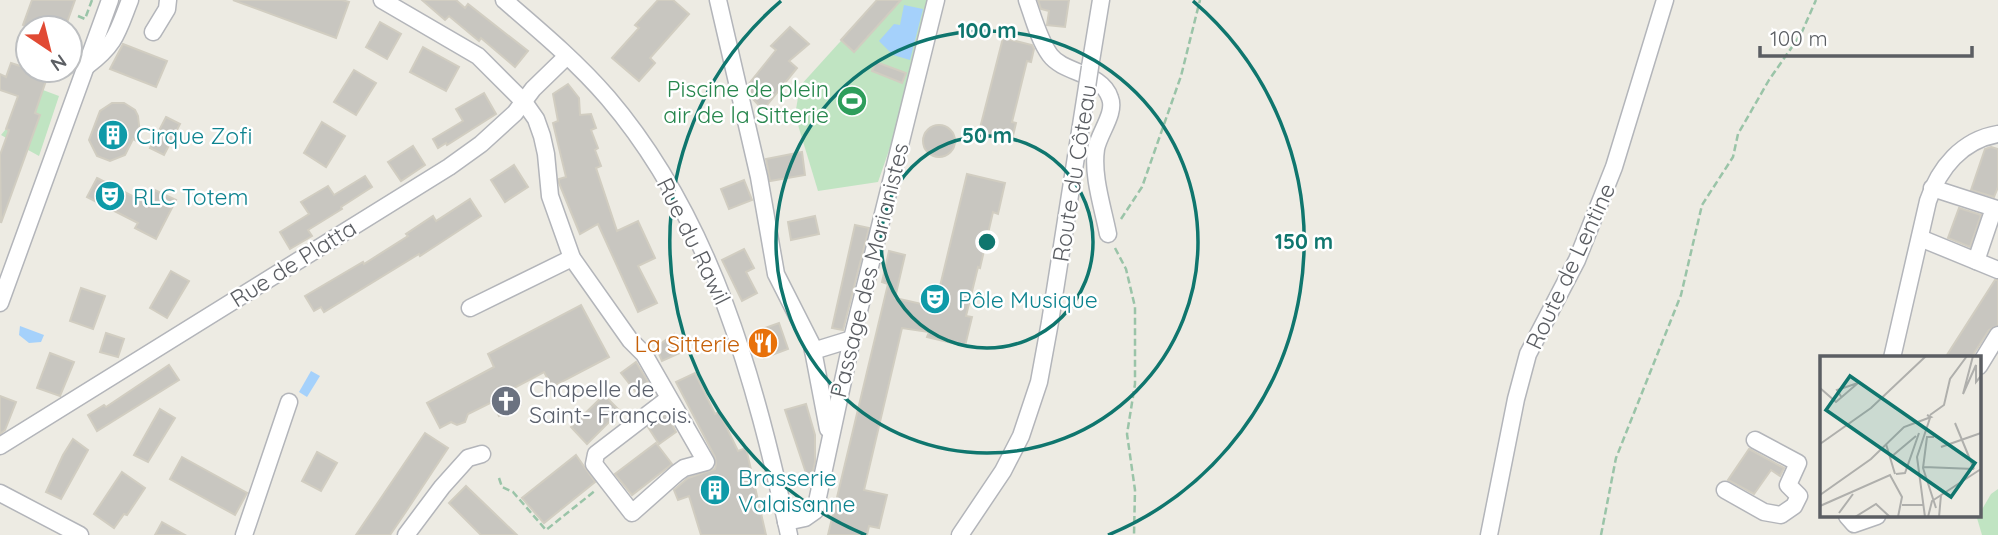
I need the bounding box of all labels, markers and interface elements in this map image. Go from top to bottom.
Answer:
north arrow [14,14,84,84]
scale bar [1760,14,1972,58]
text: 100 m [957,17,1017,43]
text: 100 m [1770,25,1828,51]
text: N [46,49,71,77]
place label: Piscine de plein air de la Sitterie [663,74,829,129]
street label: Route du Côteau [1046,82,1102,264]
sports icon: Piscine de plein air de la Sitterie [835,84,869,118]
building icon: Cirque Zofi [96,118,130,152]
place label: Cirque Zofi [136,121,252,150]
text: 50 m [962,122,1012,148]
street label: Passage des Marianistes [823,140,915,400]
street label: Rue du Rawil [651,173,737,309]
street label: Route de Lentine [1519,178,1621,354]
theatre icon: RLC Totem [93,179,127,213]
place label: RLC Totem [133,182,248,211]
street label: Rue de Platta [225,213,361,313]
text: 150 m [1275,228,1333,254]
centre of rings [975,230,999,254]
theatre icon: Pôle Musique [918,282,952,316]
place label: Pôle Musique [958,285,1098,314]
restaurant icon: La Sitterie [746,326,780,360]
place label: La Sitterie [634,329,740,358]
inset map [1820,356,1980,518]
place label: Chapelle de Saint- François. [529,374,691,429]
church icon: Chapelle de Saint- François. [489,384,523,418]
place label: Brasserie Valaisanne [738,463,856,518]
building icon: Brasserie Valaisanne [698,473,732,507]

